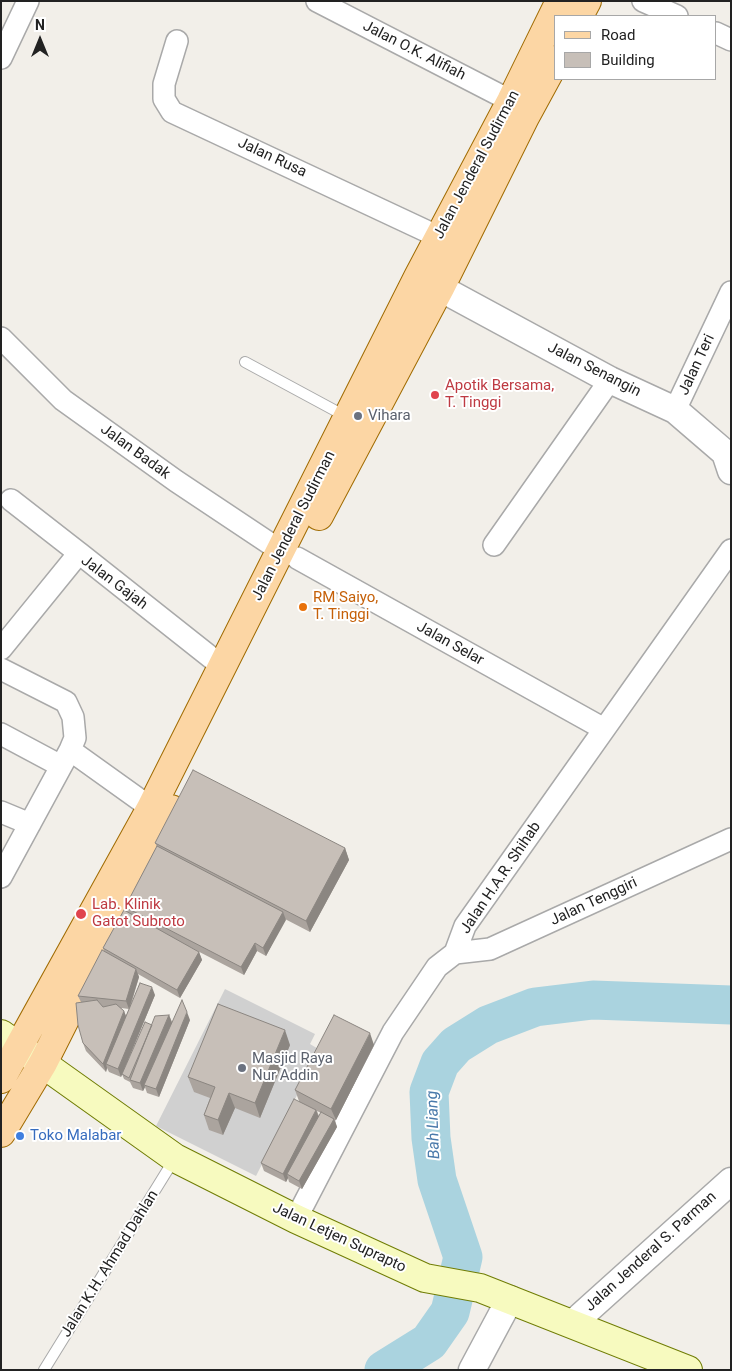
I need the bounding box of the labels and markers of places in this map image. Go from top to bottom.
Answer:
place label: Apotik Bersama, T. Tinggi [445,377,554,412]
marker: Apotik Bersama, T. Tinggi [429,389,441,401]
place label: Vihara [368,407,411,425]
marker: Vihara [352,410,364,422]
place label: RM Saiyo, T. Tinggi [313,589,378,624]
marker: RM Saiyo, T. Tinggi [297,601,309,613]
place label: Lab. Klinik Gatot Subroto [92,896,185,931]
marker: Lab. Klinik Gatot Subroto [74,907,88,921]
place label: Masjid Raya Nur Addin [252,1050,333,1085]
marker: Masjid Raya Nur Addin [236,1062,248,1074]
place label: Toko Malabar [30,1127,121,1145]
marker: Toko Malabar [14,1130,26,1142]

